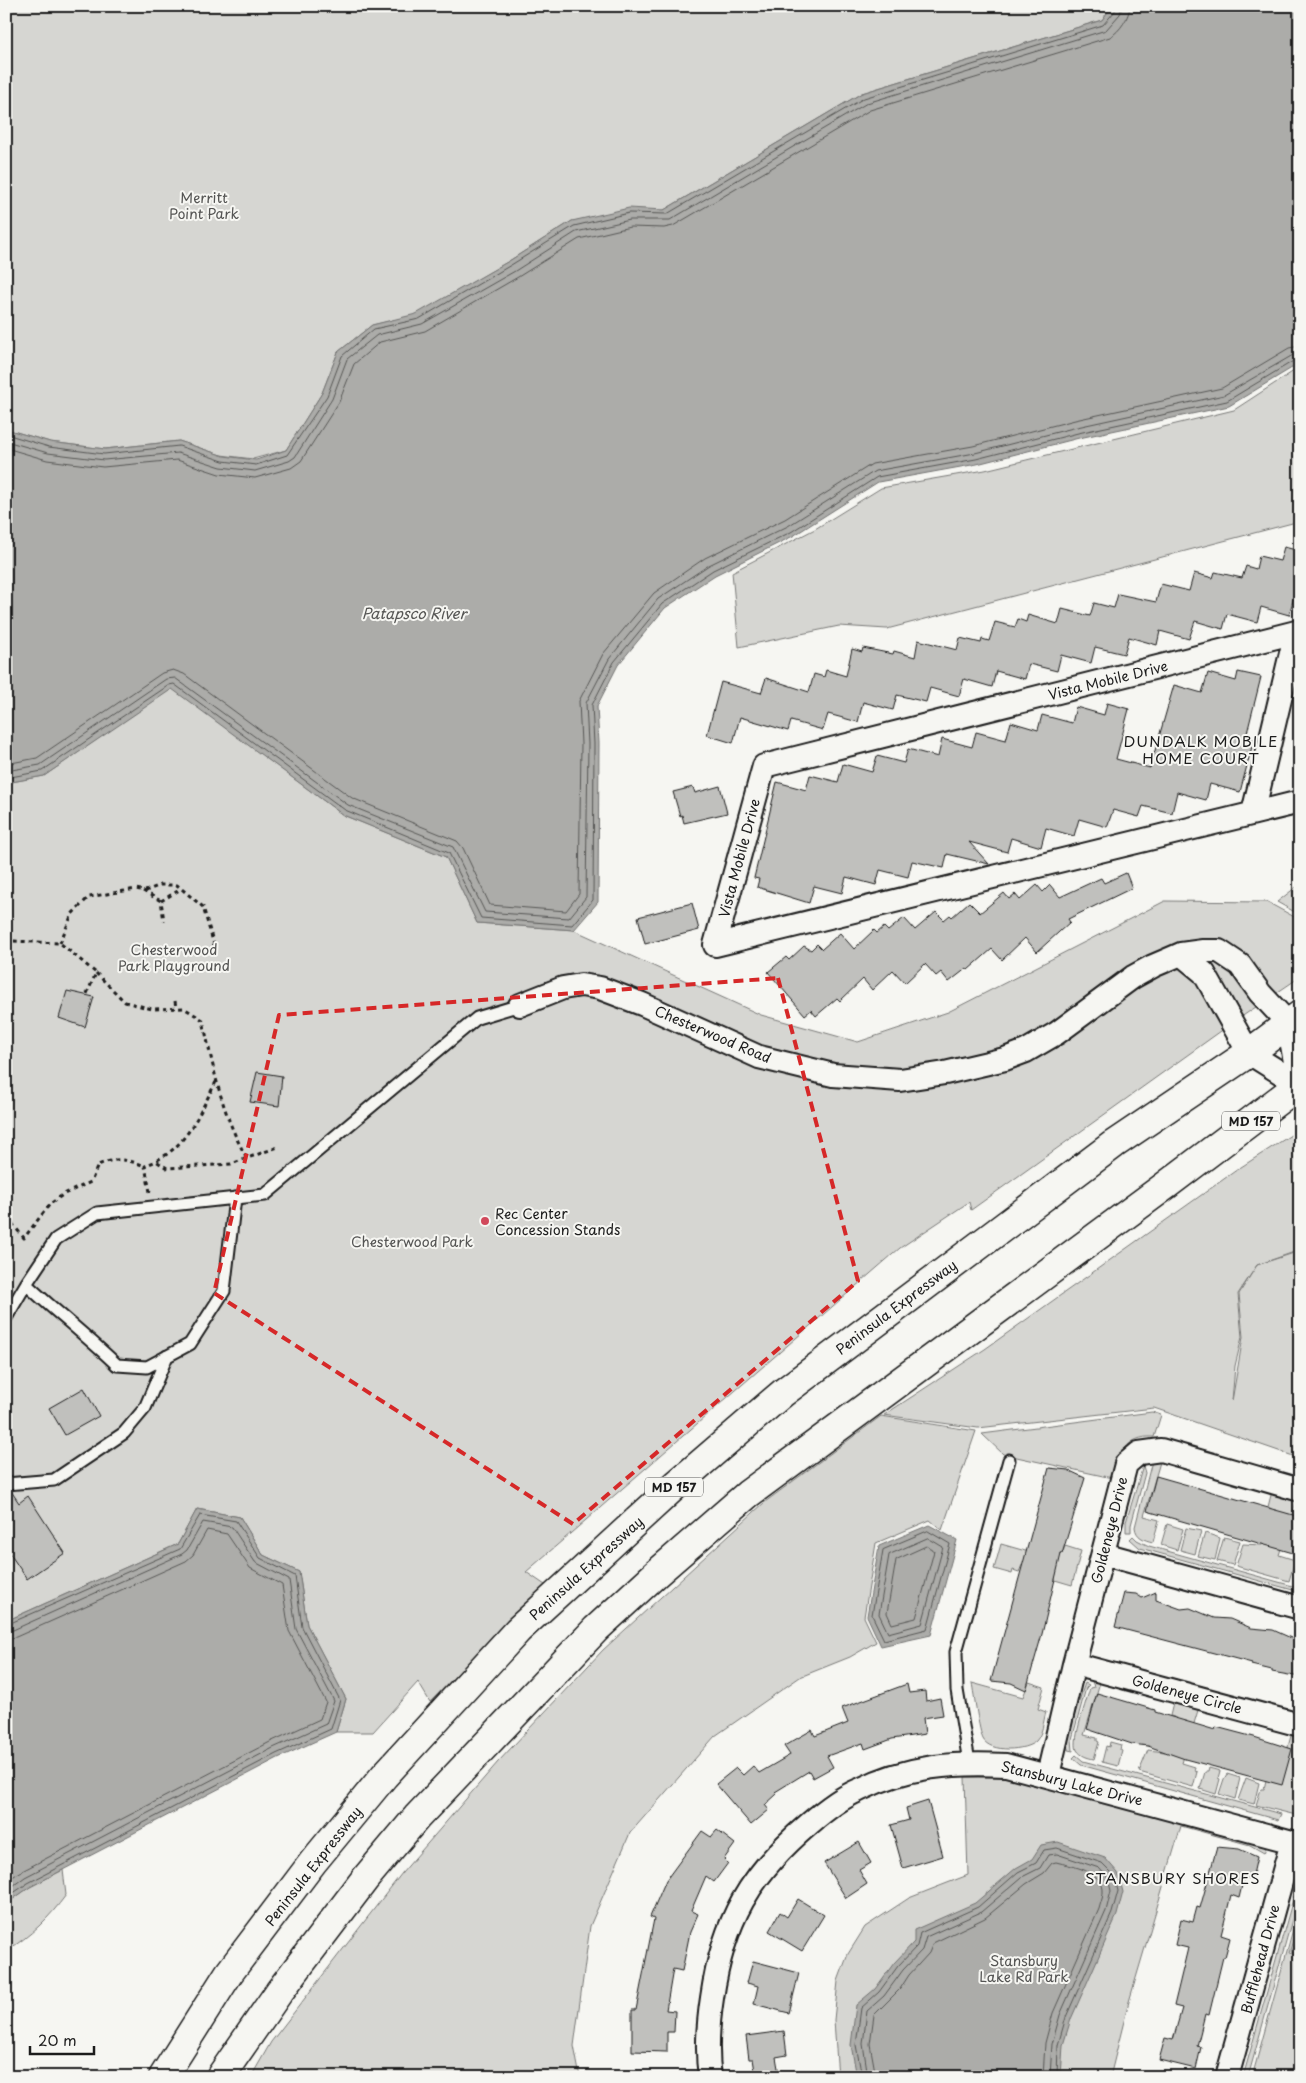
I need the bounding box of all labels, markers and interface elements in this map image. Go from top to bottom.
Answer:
park label: Merritt Point Park [169,187,239,224]
water label: Patapsco River [362,601,469,624]
street label: Vista Mobile Drive [1046,655,1170,705]
district label: DUNDALK MOBILE HOME COURT [1124,729,1278,769]
street label: Vista Mobile Drive [713,796,765,920]
park label: Chesterwood Park Playground [118,939,230,976]
street label: Chesterwood Road [651,1000,775,1068]
road number: MD 157 [1222,1112,1280,1130]
place label: Rec Center Concession Stands [495,1203,620,1240]
marker: Rec Center Concession Stands [479,1215,491,1227]
park label: Chesterwood Park [351,1231,473,1252]
street label: Peninsula Expressway [831,1254,961,1360]
street label: Goldeneye Drive [1086,1474,1133,1586]
road number: MD 157 [645,1478,703,1496]
street label: Peninsula Expressway [524,1511,648,1625]
street label: Goldeneye Circle [1130,1669,1244,1719]
street label: Stansbury Lake Drive [999,1755,1145,1811]
street label: Peninsula Expressway [260,1802,366,1930]
district label: STANSBURY SHORES [1085,1866,1261,1889]
street label: Bufflehead Drive [1235,1902,1285,2016]
park label: Stansbury Lake Rd Park [979,1950,1069,1987]
scale bar [30,2023,94,2055]
text: 20 m [38,2028,77,2051]

